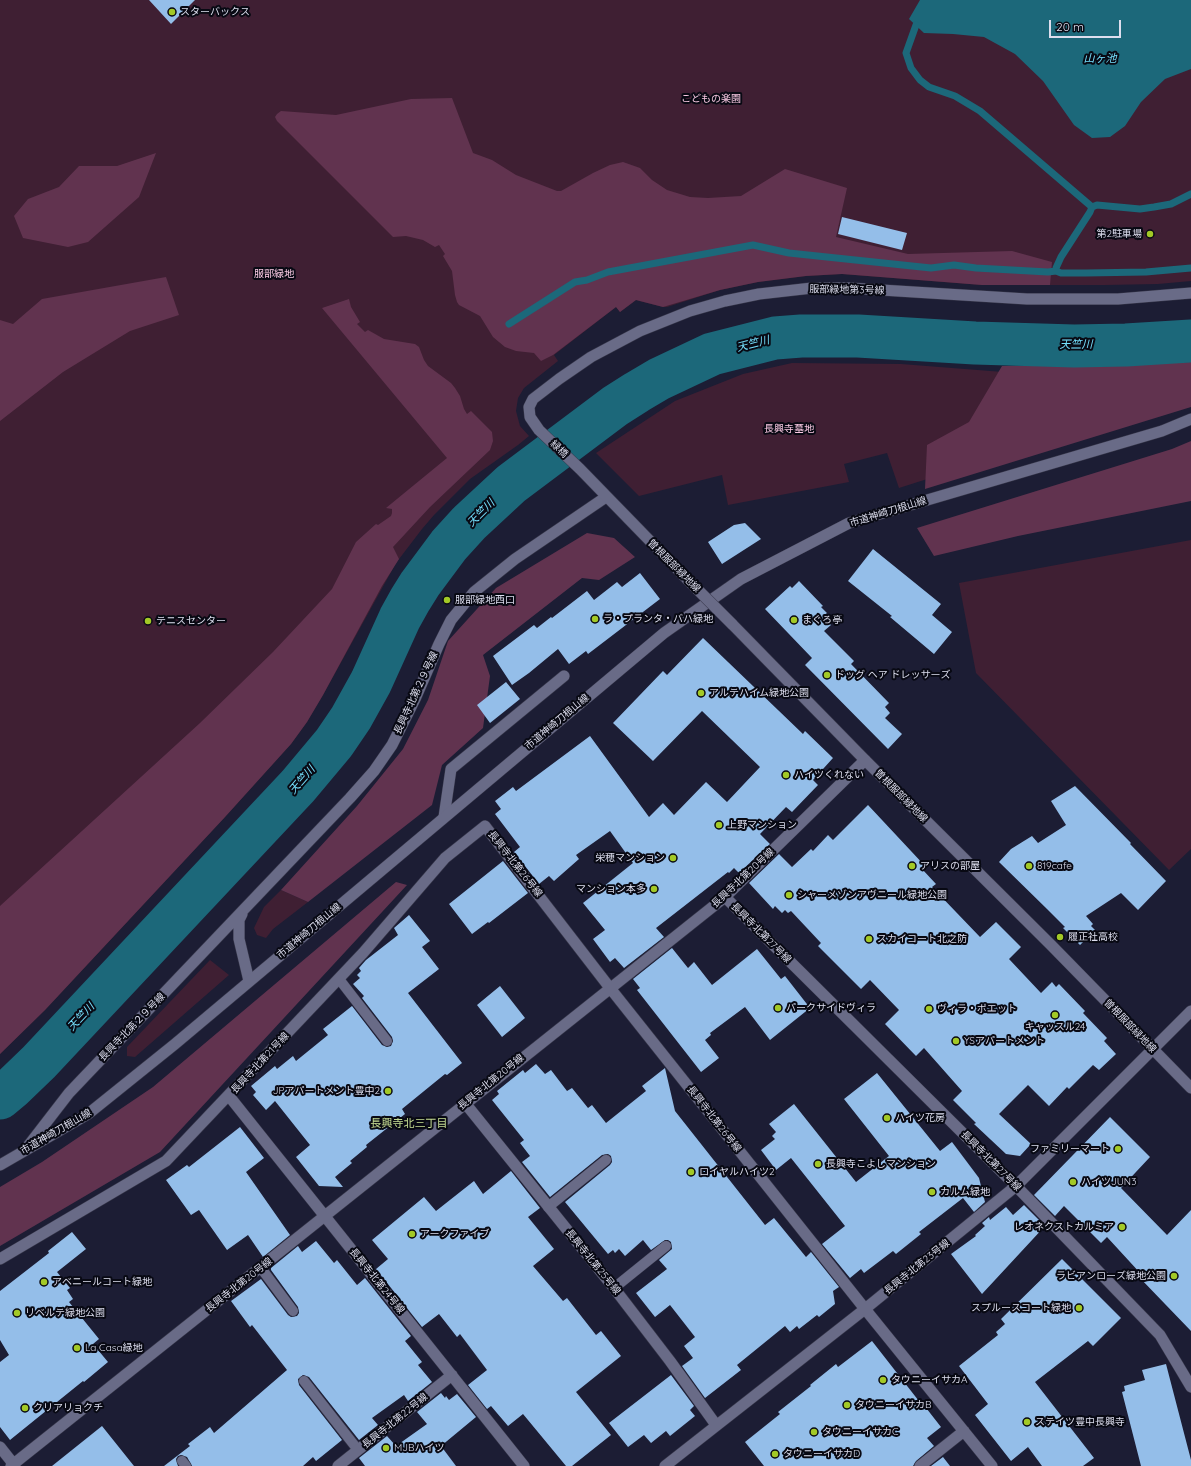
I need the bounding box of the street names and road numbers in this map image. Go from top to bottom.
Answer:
street label: 服部緑地第3号線 [809,283,885,297]
street label: 緑橋 [548,438,570,460]
street label: 市道神崎刀根山線 [848,495,928,529]
street label: 曽根服部緑地線 [645,537,703,595]
street label: 長興寺北第２９号線 [392,650,440,736]
street label: 市道神崎刀根山線 [523,692,591,752]
street label: 曽根服部緑地線 [872,767,930,825]
street label: 長興寺北第26号線 [485,828,545,900]
street label: 長興寺北第20号線 [709,846,777,910]
street label: 長興寺北第27号線 [728,900,794,966]
street label: 市道神崎刀根山線 [275,901,343,961]
street label: 長興寺北第２９号線 [96,990,168,1064]
street label: 曽根服部緑地線 [1101,997,1159,1055]
street label: 長興寺北第21号線 [229,1030,291,1096]
street label: 長興寺北第20号線 [456,1052,526,1112]
street label: 長興寺北第26号線 [684,1083,744,1155]
street label: 市道神崎刀根山線 [18,1107,94,1157]
street label: 長興寺北第27号線 [958,1128,1024,1194]
street label: 長興寺北第25号線 [563,1227,623,1297]
street label: 長興寺北第23号線 [882,1237,952,1297]
street label: 長興寺北第24号線 [347,1246,407,1316]
street label: 長興寺北第20号線 [203,1255,275,1315]
street label: 長興寺北第22号線 [360,1391,430,1451]

